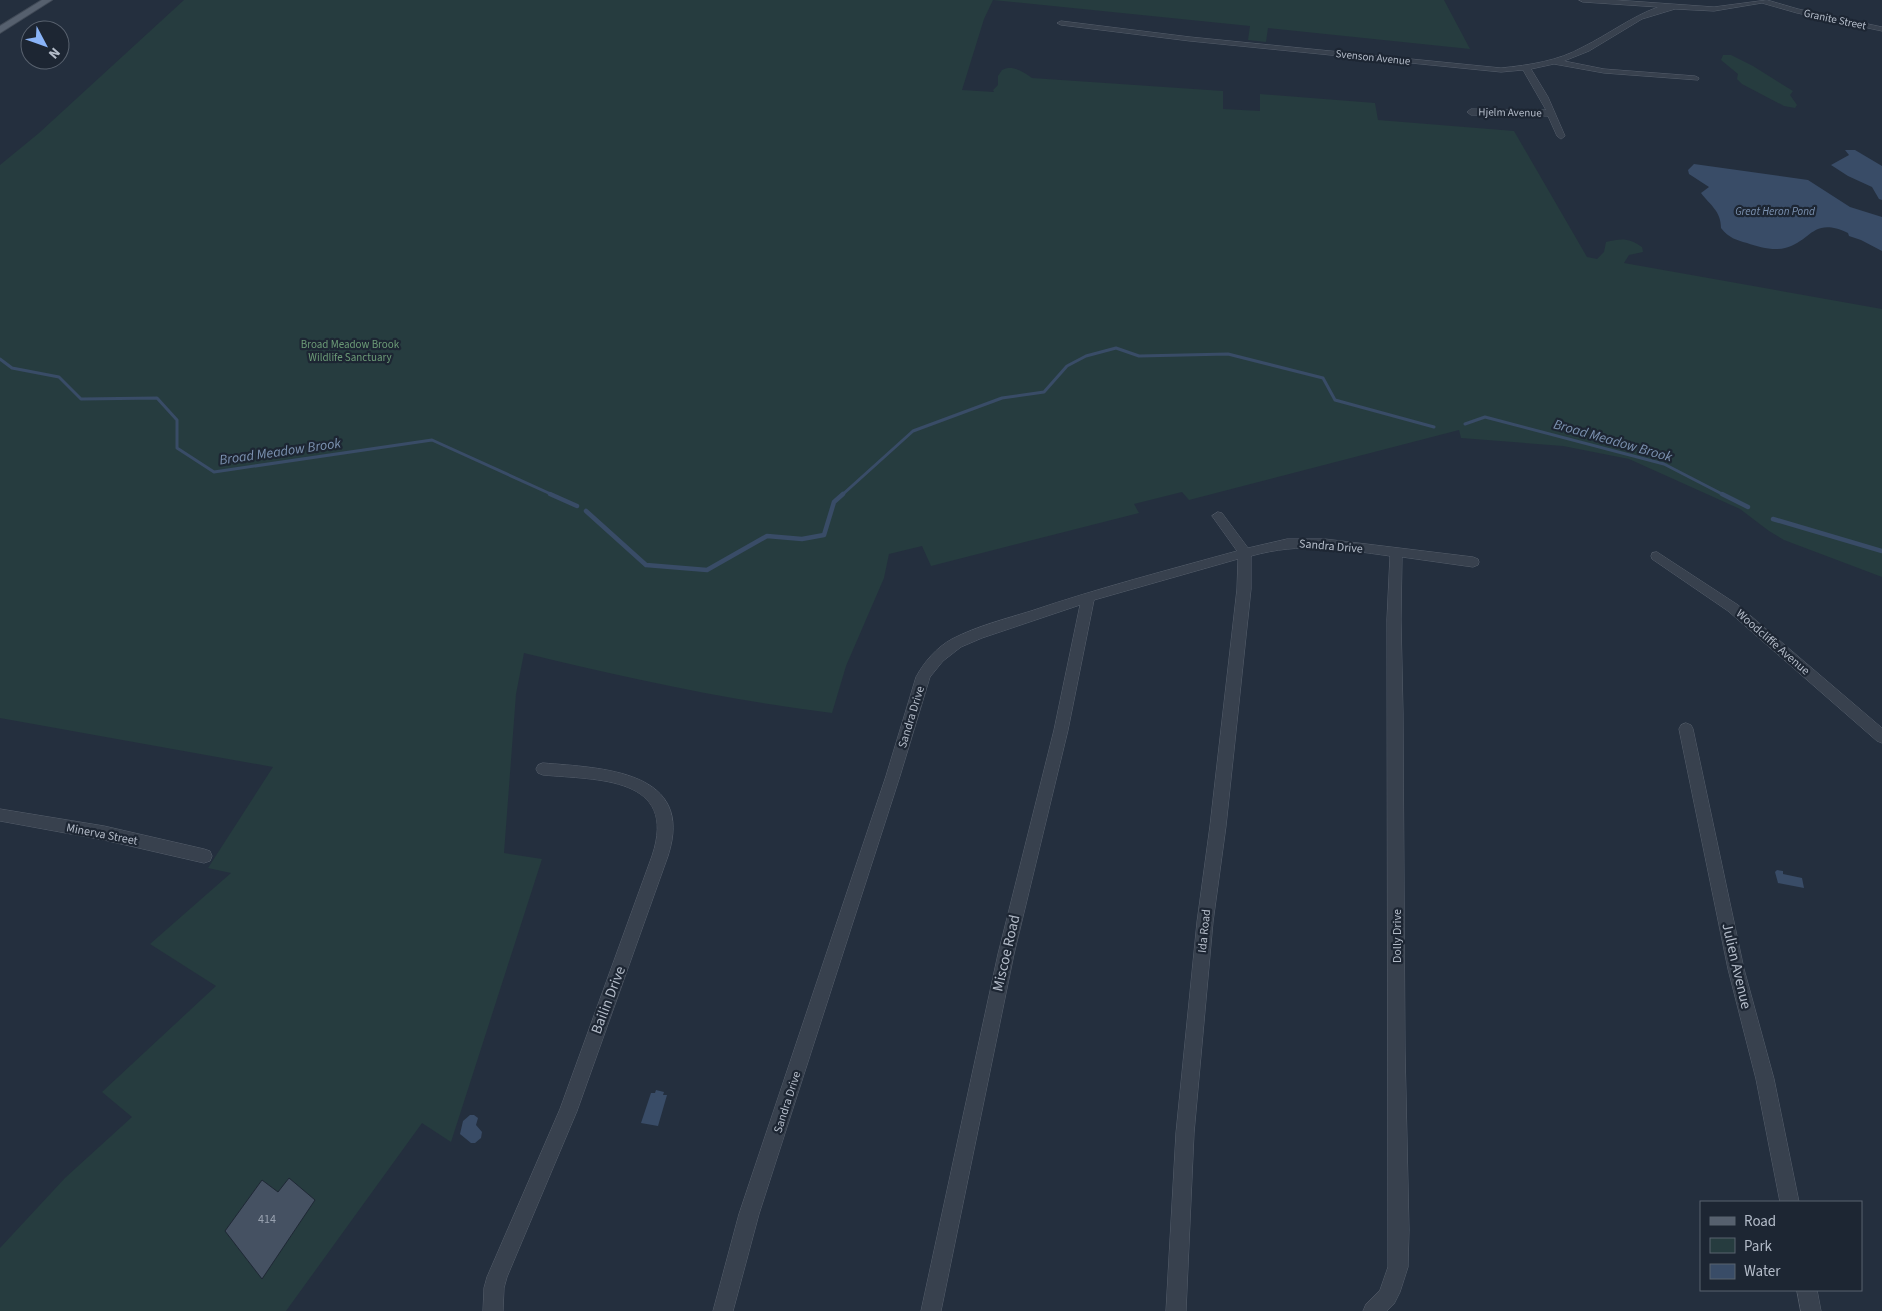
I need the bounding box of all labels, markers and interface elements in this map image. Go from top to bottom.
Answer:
street label: Granite Street [1802,6,1868,33]
north arrow [20,20,70,70]
text: N [43,43,65,63]
street label: Svenson Avenue [1335,46,1412,69]
street label: Hjelm Avenue [1478,104,1542,121]
water label: Great Heron Pond [1735,204,1816,219]
park label: Broad Meadow Brook Wildlife Sanctuary [301,337,400,365]
water label: Broad Meadow Brook [1551,414,1675,468]
water label: Broad Meadow Brook [218,434,343,470]
street label: Sandra Drive [1298,535,1364,558]
street label: Woodcliffe Avenue [1732,606,1813,679]
street label: Sandra Drive [894,684,929,750]
street label: Minerva Street [65,819,139,850]
street label: Ida Road [1194,908,1215,954]
street label: Dolly Drive [1389,909,1406,963]
street label: Miscoe Road [987,913,1026,994]
street label: Julien Avenue [1716,921,1757,1011]
street label: Bailin Drive [586,963,631,1037]
street label: Sandra Drive [769,1069,805,1135]
legend [1700,1201,1862,1291]
house number: 414 [258,1211,276,1228]
text: Road [1744,1211,1776,1232]
text: Park [1744,1236,1773,1257]
text: Water [1744,1261,1781,1282]

